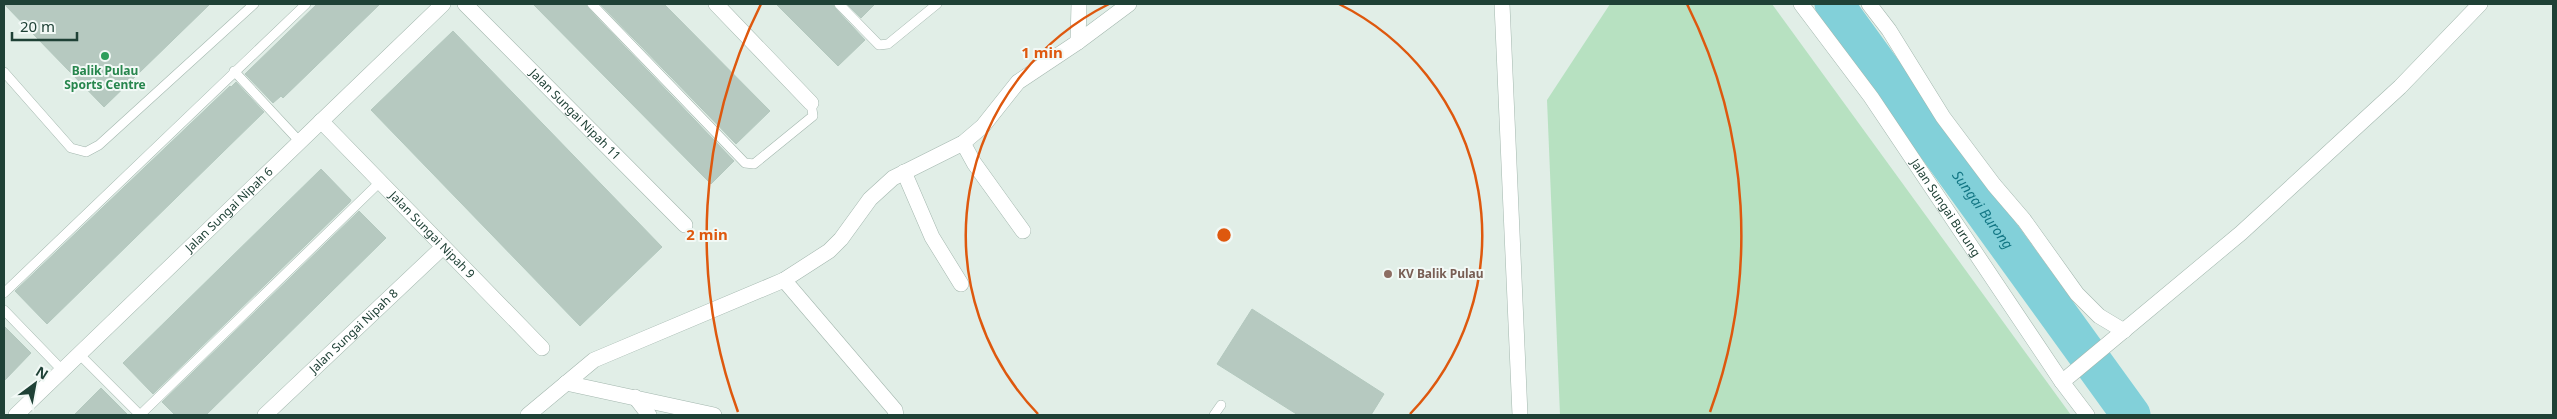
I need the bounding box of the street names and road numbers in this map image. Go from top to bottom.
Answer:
street label: Jalan Sungai Nipah 11 [525,64,625,164]
street label: Jalan Sungai Burung [1906,155,1985,260]
street label: Jalan Sungai Nipah 6 [181,163,277,256]
street label: Jalan Sungai Nipah 9 [385,186,479,282]
street label: Jalan Sungai Nipah 8 [305,285,401,378]

